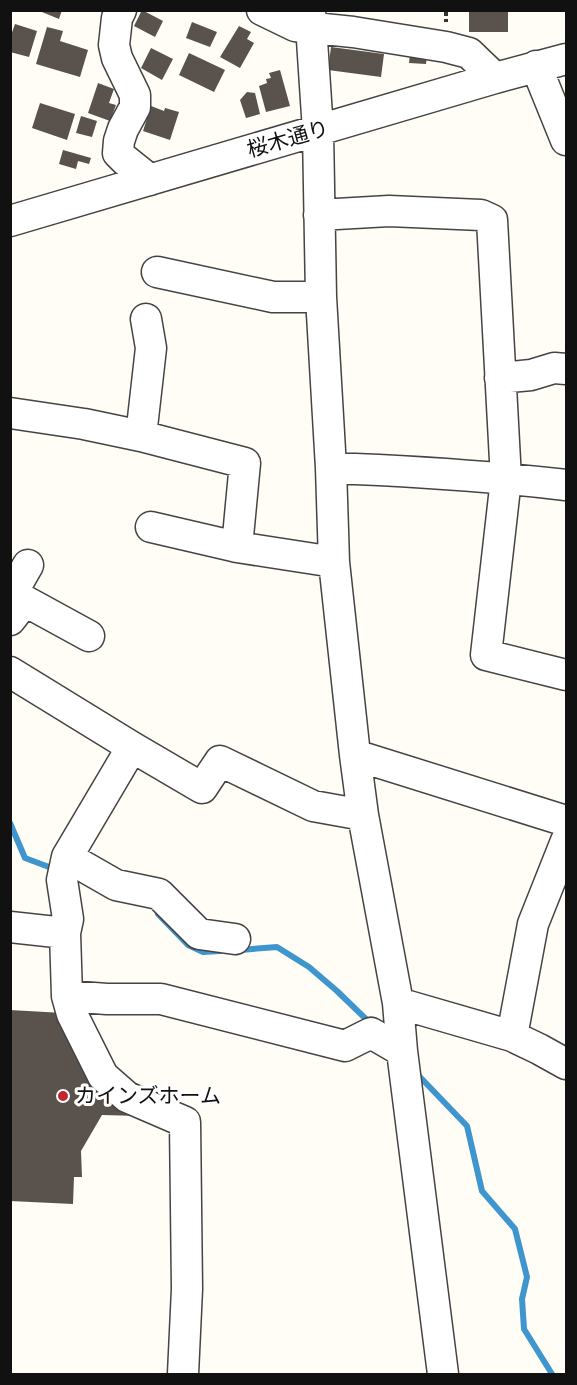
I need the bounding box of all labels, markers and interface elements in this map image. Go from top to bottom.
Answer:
street label: 桜木通り [244,115,332,163]
place label: カインズホーム [75,1083,221,1109]
marker: カインズホーム [56,1089,70,1103]

